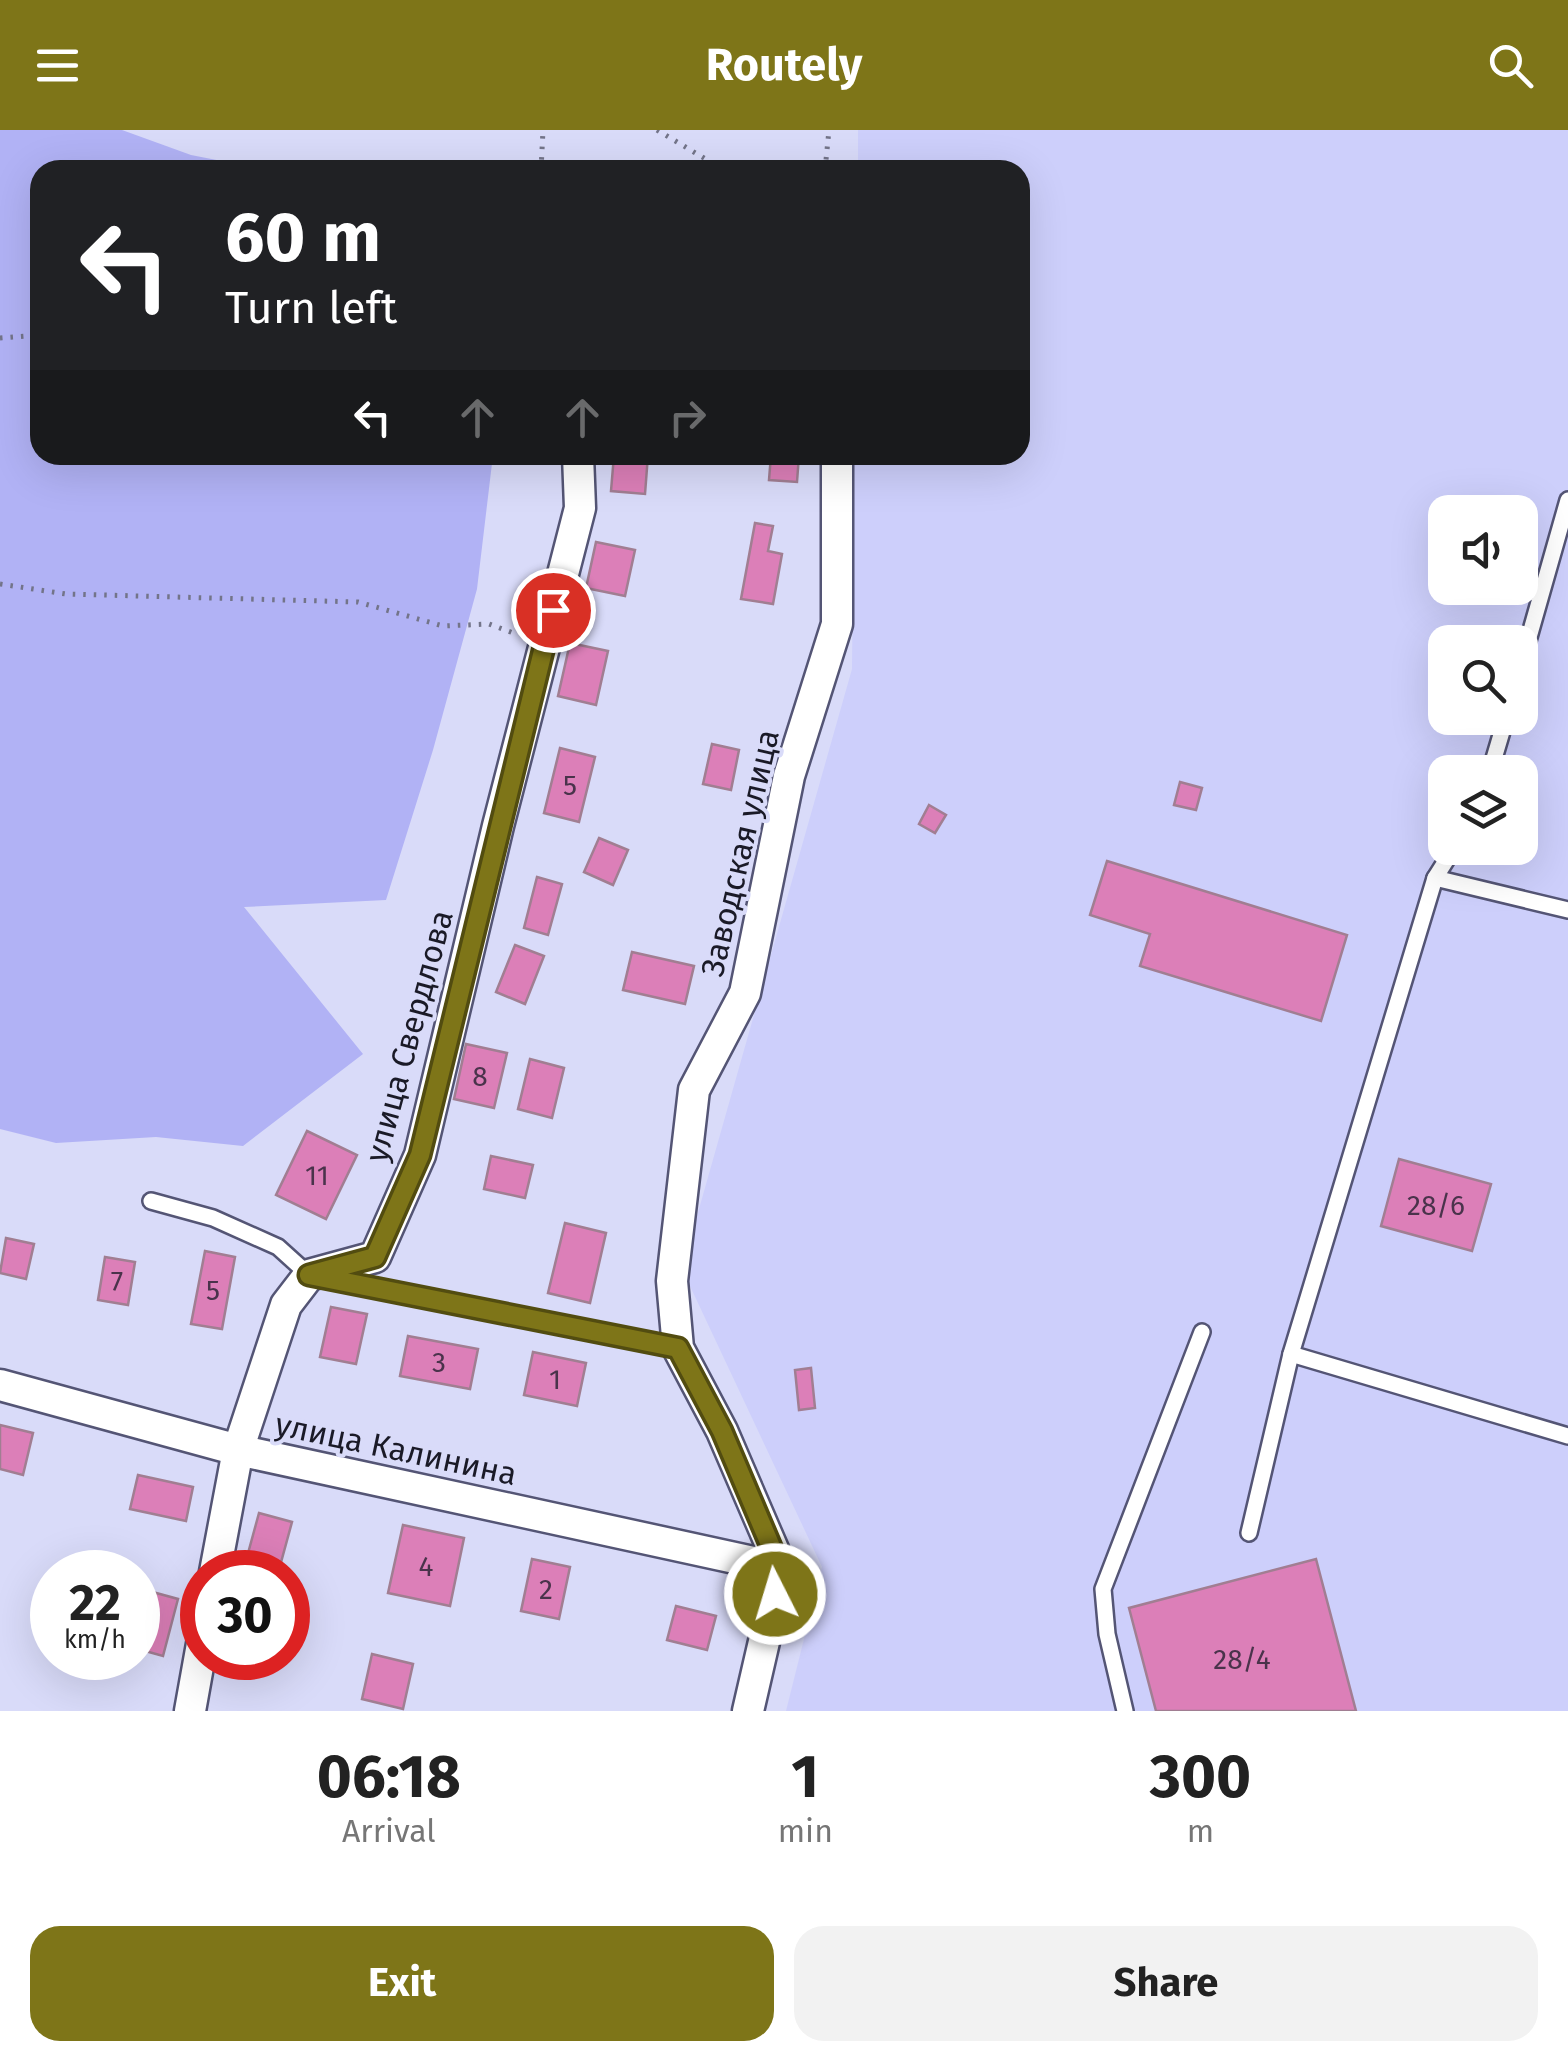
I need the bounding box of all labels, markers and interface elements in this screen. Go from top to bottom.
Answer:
icon: menu [30,38,85,93]
text: Routely [706,38,862,92]
icon: search [1483,38,1538,93]
text: 60 m [225,196,381,280]
icon: left [60,200,190,330]
text: Turn left [225,281,397,335]
icon: left [345,390,400,445]
icon: ahead [450,390,505,445]
icon: ahead [555,390,610,445]
icon: right [660,390,715,445]
map controls [1428,495,1538,865]
button: sound [1428,495,1538,605]
pin [511,568,596,653]
icon: arrive [526,583,581,638]
button: search [1428,625,1538,735]
street label: Заводская улица [693,726,787,980]
button: layers [1428,755,1538,865]
house number: 5 [563,769,577,802]
street label: улица Свердлова [357,906,461,1166]
house number: 8 [472,1060,488,1093]
house number: 11 [305,1159,329,1192]
house number: 28/6 [1407,1189,1465,1222]
house number: 7 [111,1265,123,1298]
house number: 5 [206,1274,220,1307]
house number: 3 [432,1346,446,1379]
house number: 1 [549,1363,561,1396]
street label: улица Калинина [272,1405,520,1493]
position arrow [723,1542,827,1646]
speed limit sign: 30 [180,1550,310,1680]
house number: 4 [419,1550,434,1583]
text: 22 [69,1573,121,1633]
house number: 2 [539,1573,553,1606]
text: km/h [64,1625,126,1655]
house number: 28/4 [1213,1643,1271,1676]
text: 06:18 [317,1741,461,1813]
text: 1 [791,1741,819,1813]
text: 300 [1150,1741,1251,1813]
text: Arrival [342,1812,436,1850]
text: min [778,1812,833,1850]
text: m [1187,1812,1214,1850]
button: Exit [30,1926,774,2041]
button: Share [794,1926,1538,2041]

